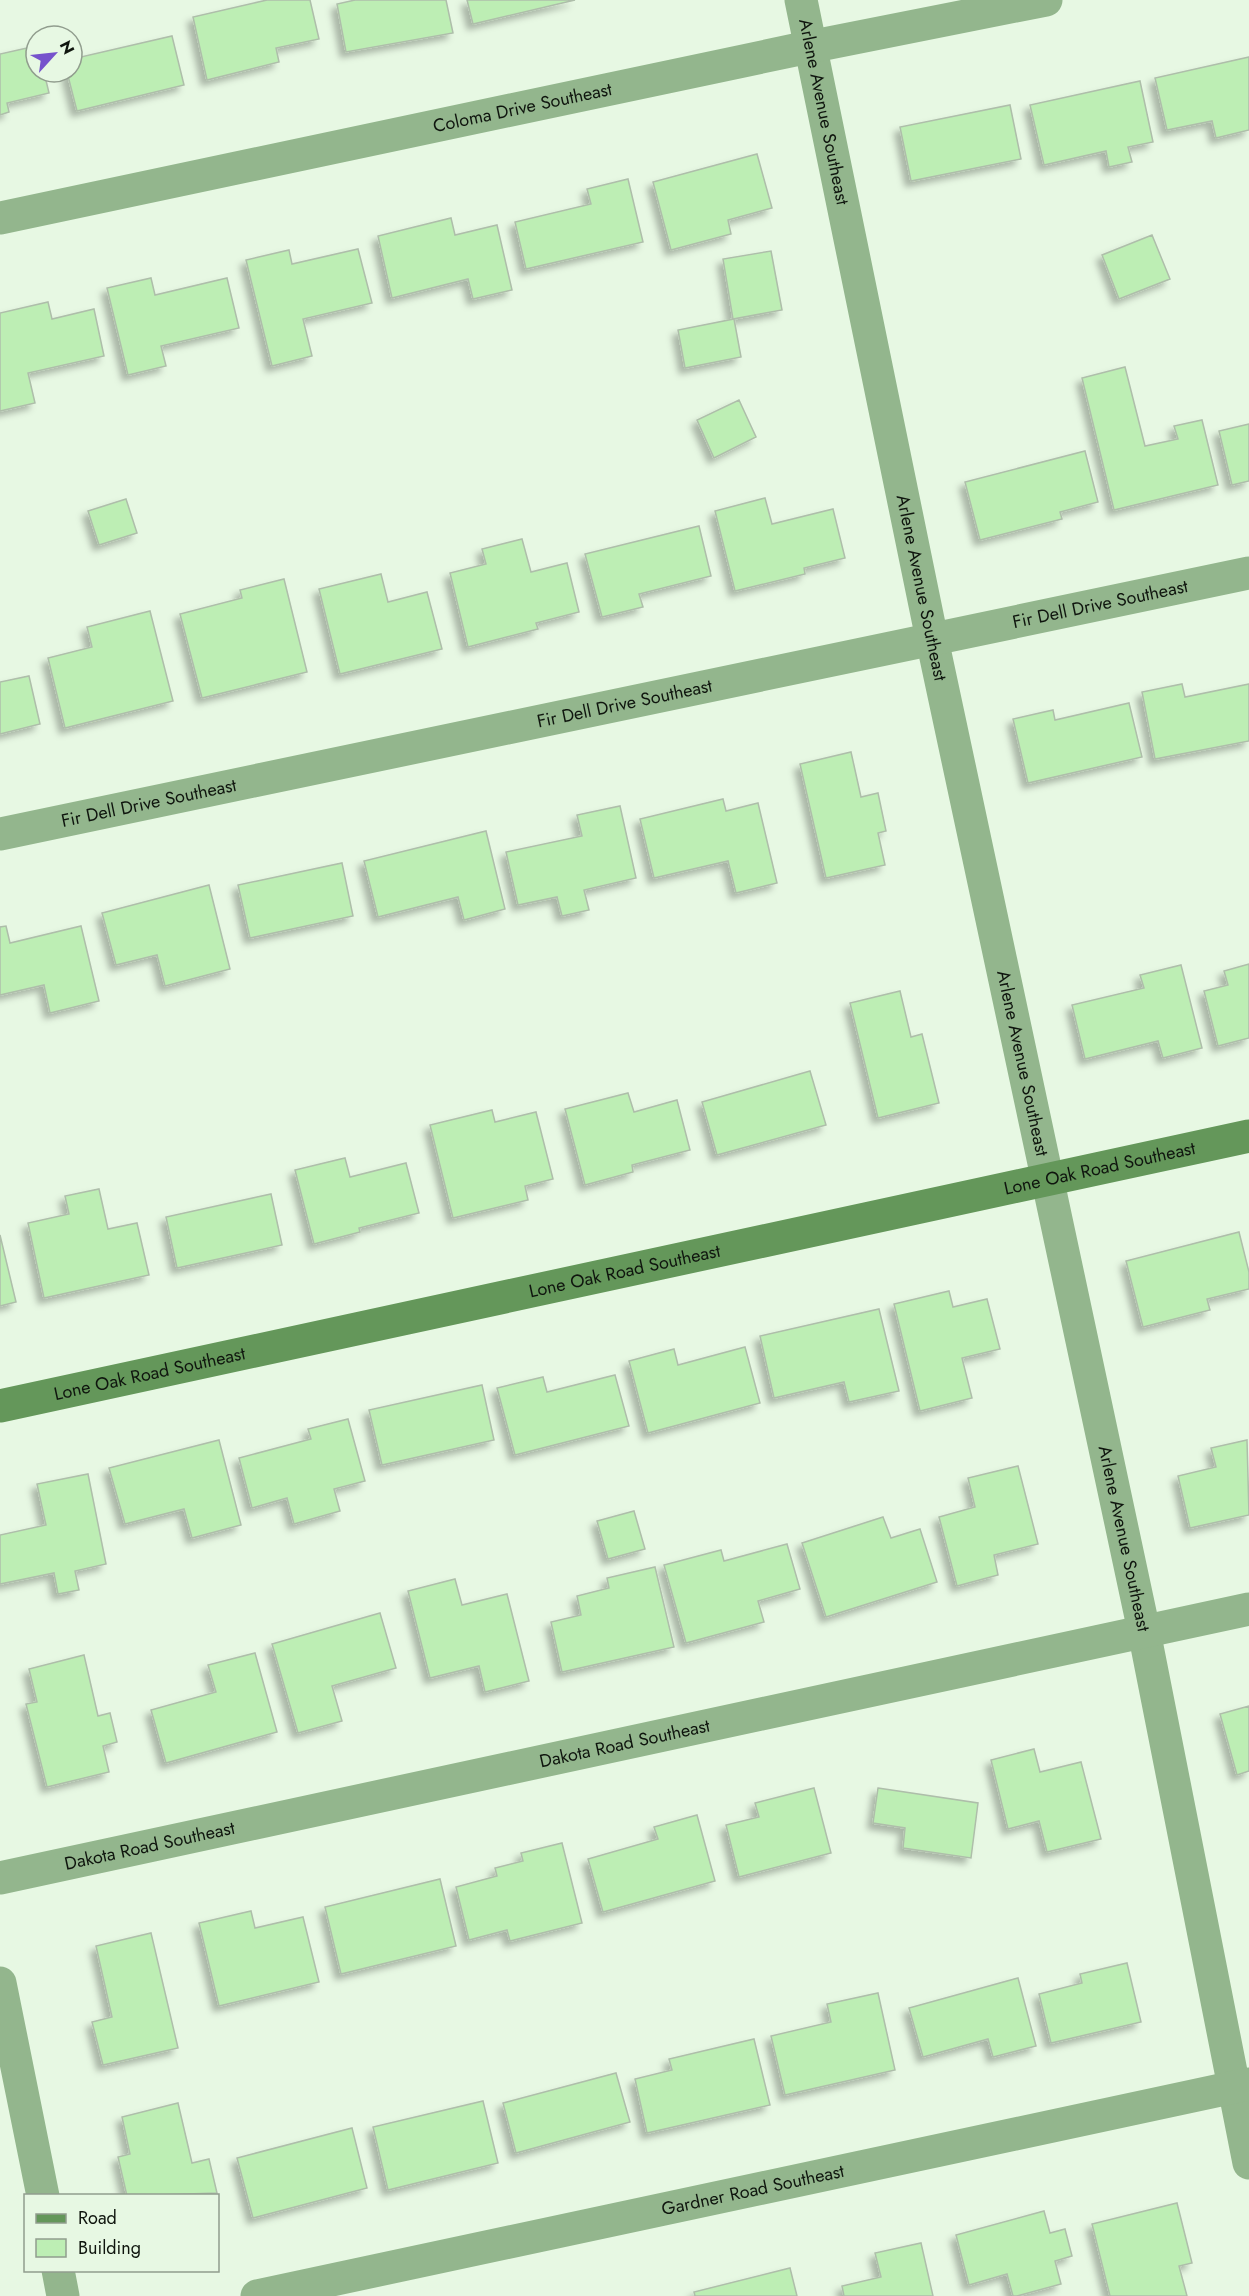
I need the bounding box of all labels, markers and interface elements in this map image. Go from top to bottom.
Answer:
street label: Arlene Avenue Southeast [792,16,856,208]
north arrow [24,24,84,84]
text: N [54,37,80,58]
street label: Coloma Drive Southeast [431,76,615,139]
street label: Arlene Avenue Southeast [890,492,954,684]
street label: Fir Dell Drive Southeast [1010,573,1191,635]
street label: Fir Dell Drive Southeast [535,672,715,734]
street label: Fir Dell Drive Southeast [59,772,239,834]
street label: Arlene Avenue Southeast [990,968,1055,1159]
street label: Lone Oak Road Southeast [1002,1135,1198,1202]
street label: Lone Oak Road Southeast [526,1238,723,1304]
street label: Lone Oak Road Southeast [51,1340,248,1407]
street label: Arlene Avenue Southeast [1092,1443,1157,1635]
street label: Dakota Road Southeast [537,1712,713,1774]
street label: Dakota Road Southeast [62,1815,238,1877]
street label: Gardner Road Southeast [659,2158,847,2222]
legend [24,2194,219,2272]
text: Road [78,2205,117,2231]
text: Building [78,2235,141,2261]

